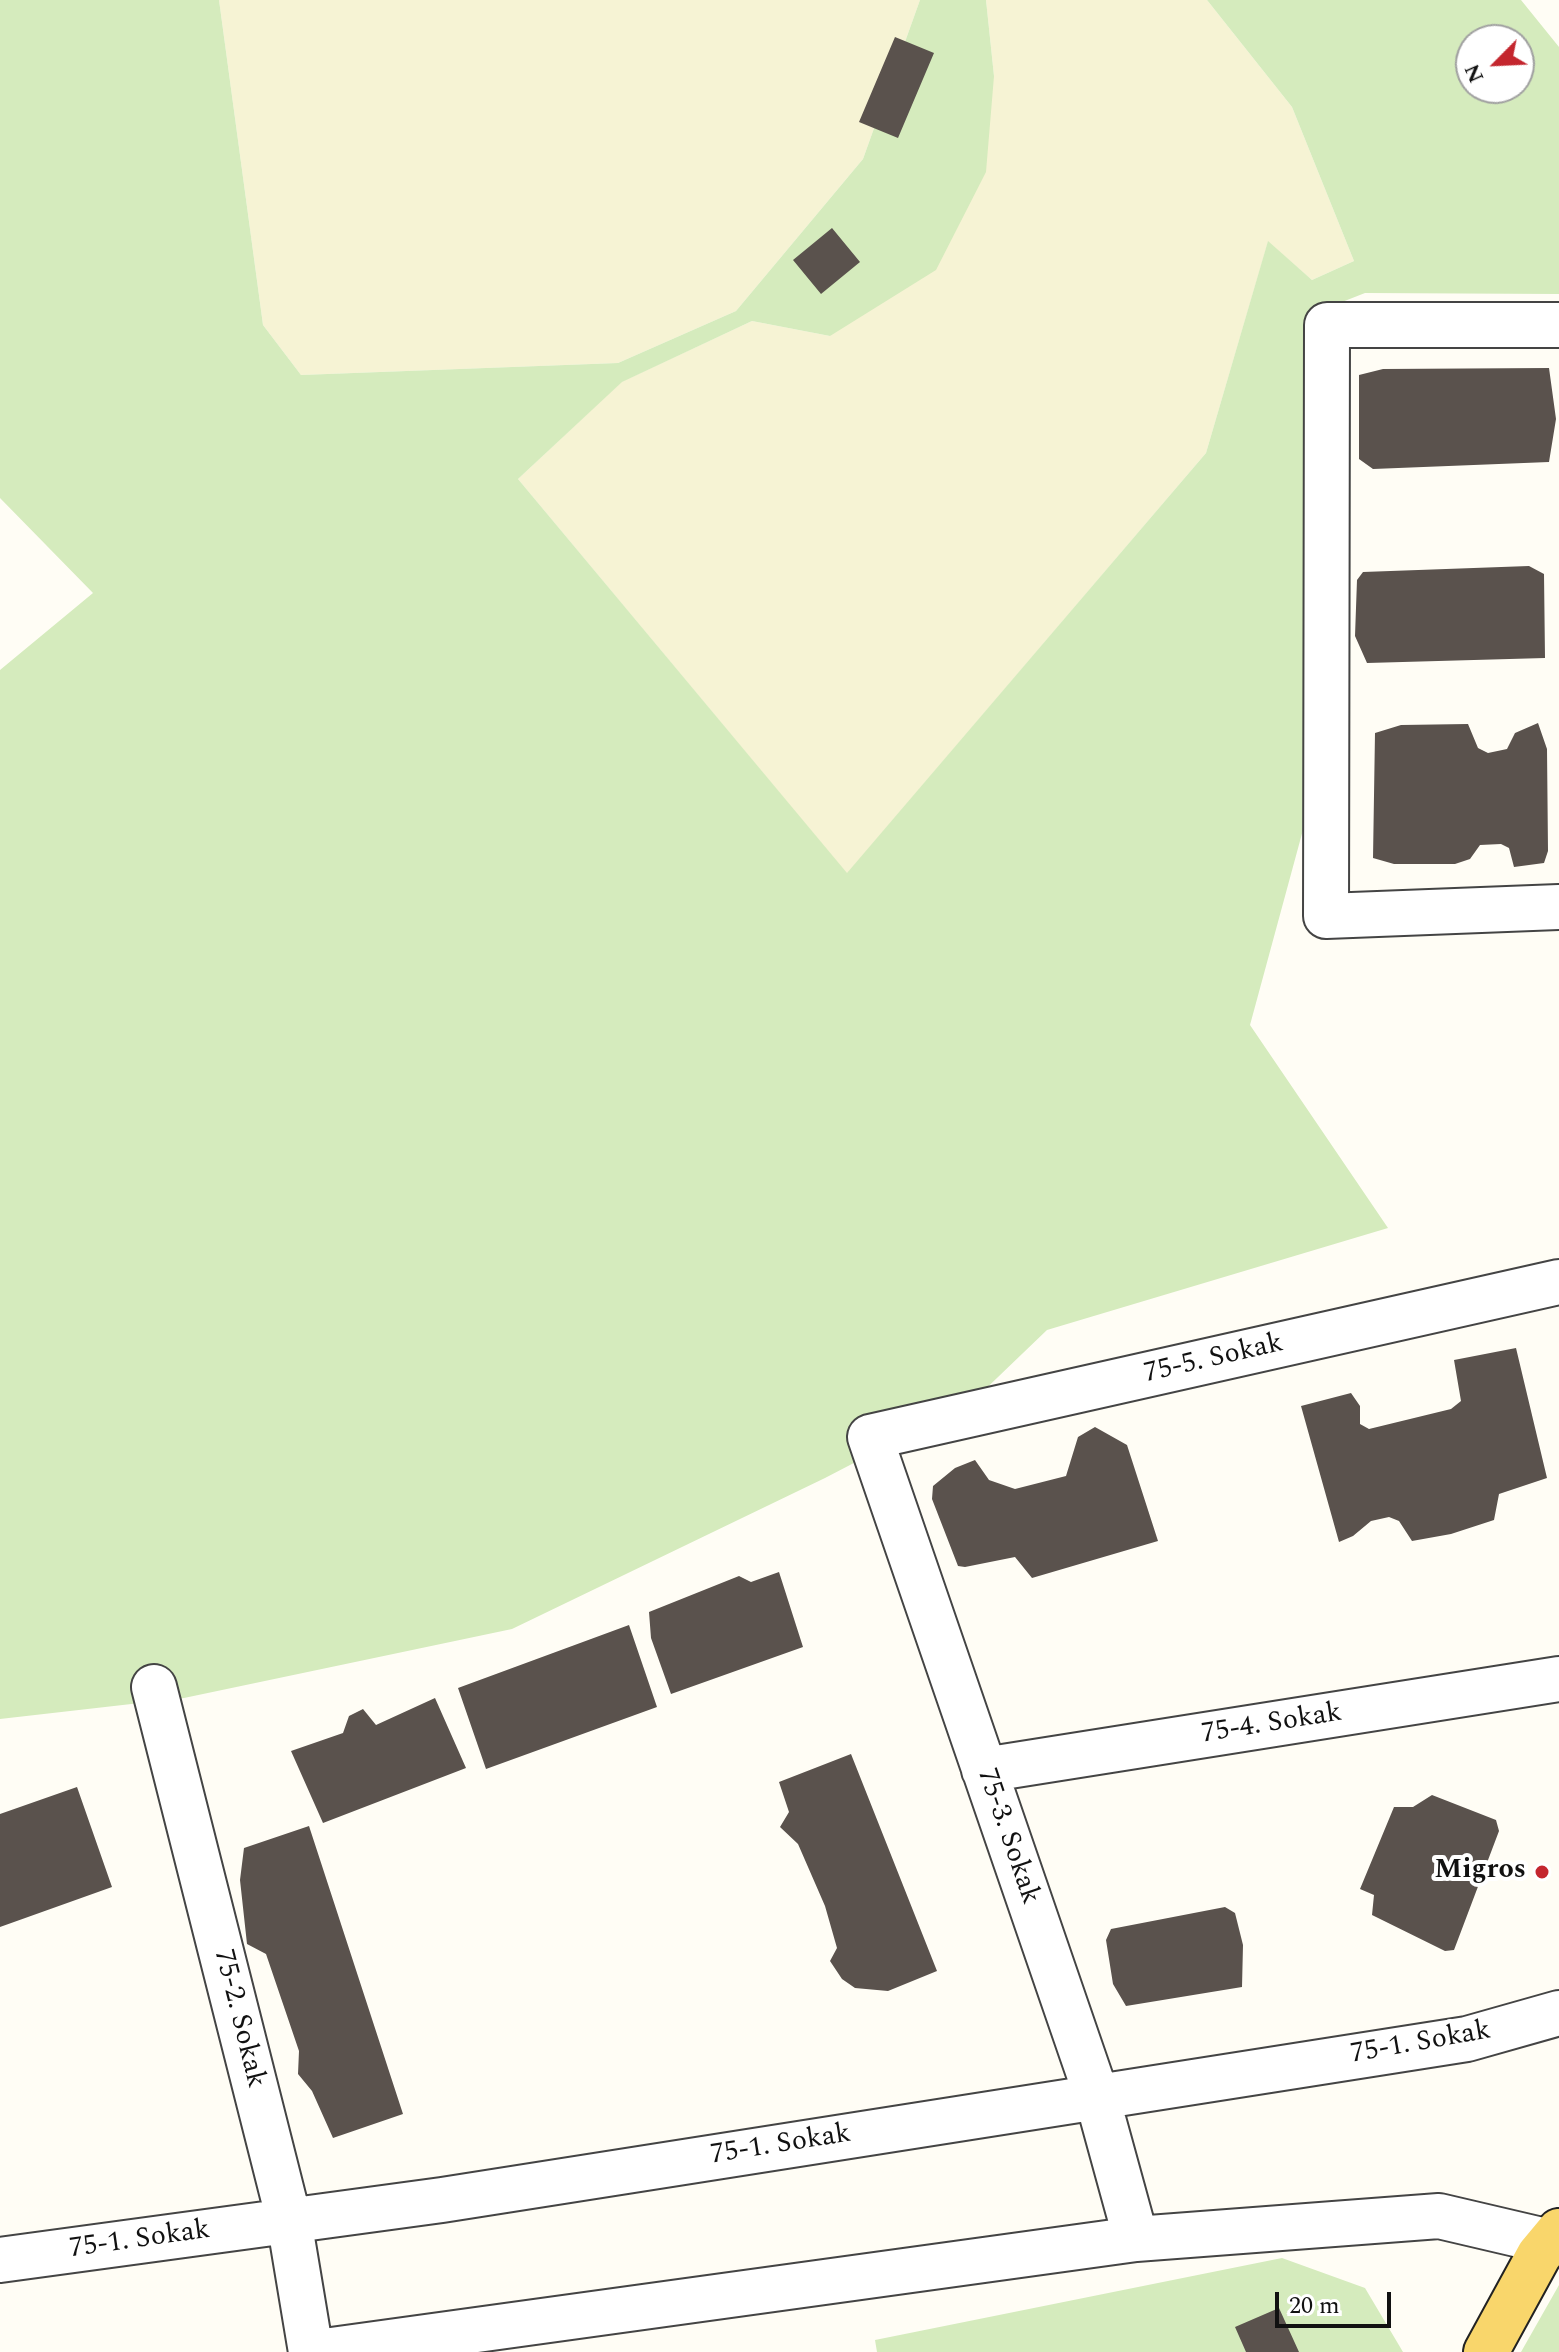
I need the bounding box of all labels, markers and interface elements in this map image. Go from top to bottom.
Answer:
north arrow [1455,24,1535,104]
text: N [1456,58,1493,88]
street label: 75-5. Sokak [1141,1328,1287,1392]
street label: 75-4. Sokak [1200,1697,1344,1753]
street label: 75-3. Sokak [968,1765,1046,1909]
place label: Migros [1434,1855,1526,1889]
marker: Migros [1533,1863,1551,1881]
street label: 75-2. Sokak [205,1946,271,2092]
street label: 75-1. Sokak [1348,2015,1494,2073]
street label: 75-1. Sokak [709,2118,853,2174]
street label: 75-1. Sokak [68,2215,212,2267]
scale bar [1279,2276,1395,2326]
text: 20 m [1289,2288,1340,2324]

